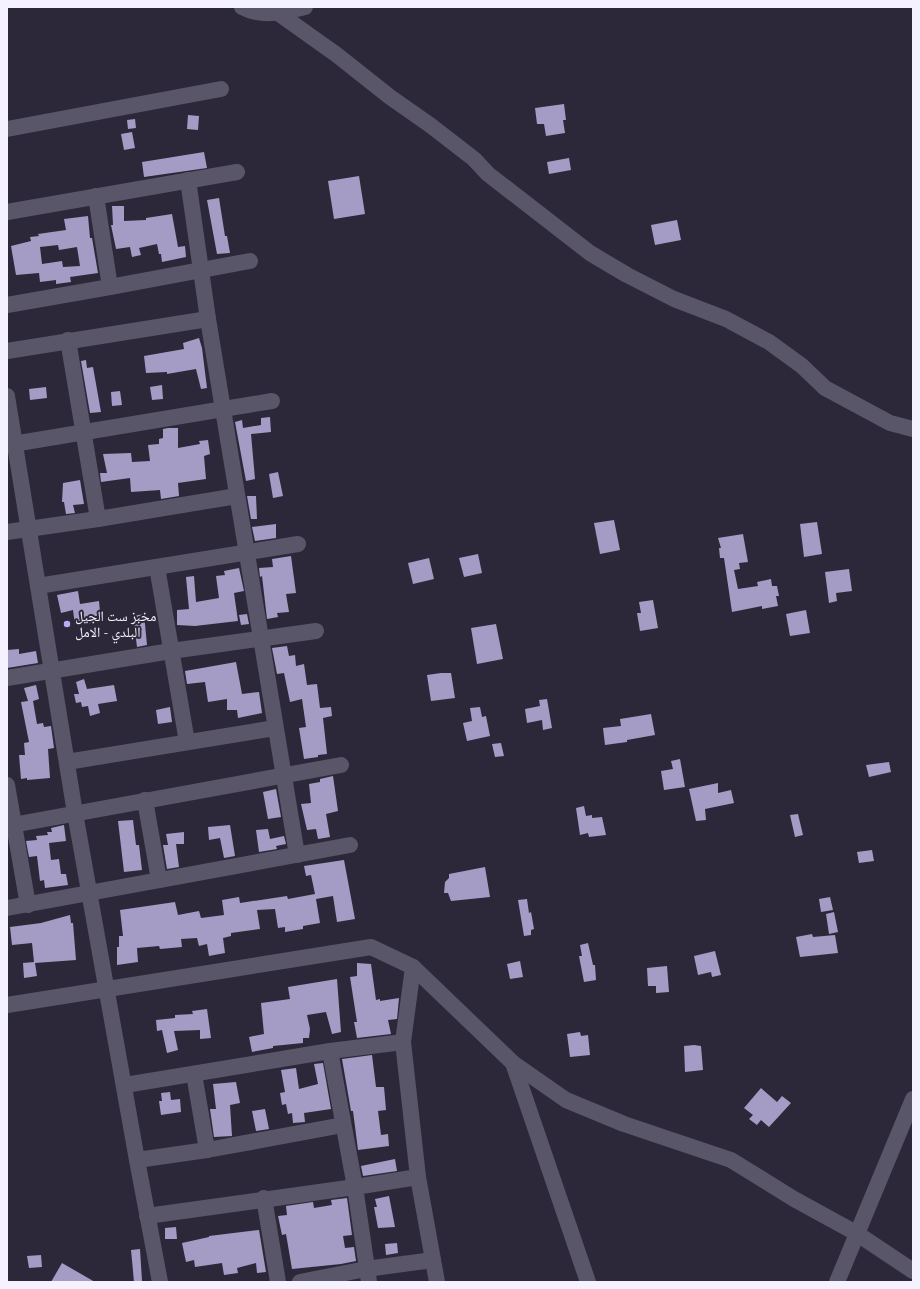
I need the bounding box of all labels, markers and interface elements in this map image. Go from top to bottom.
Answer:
place label: مخبز ست الجيل البلدي - الامل [75,608,156,643]
marker: مخبز ست الجيل البلدي - الامل [62,619,72,629]

